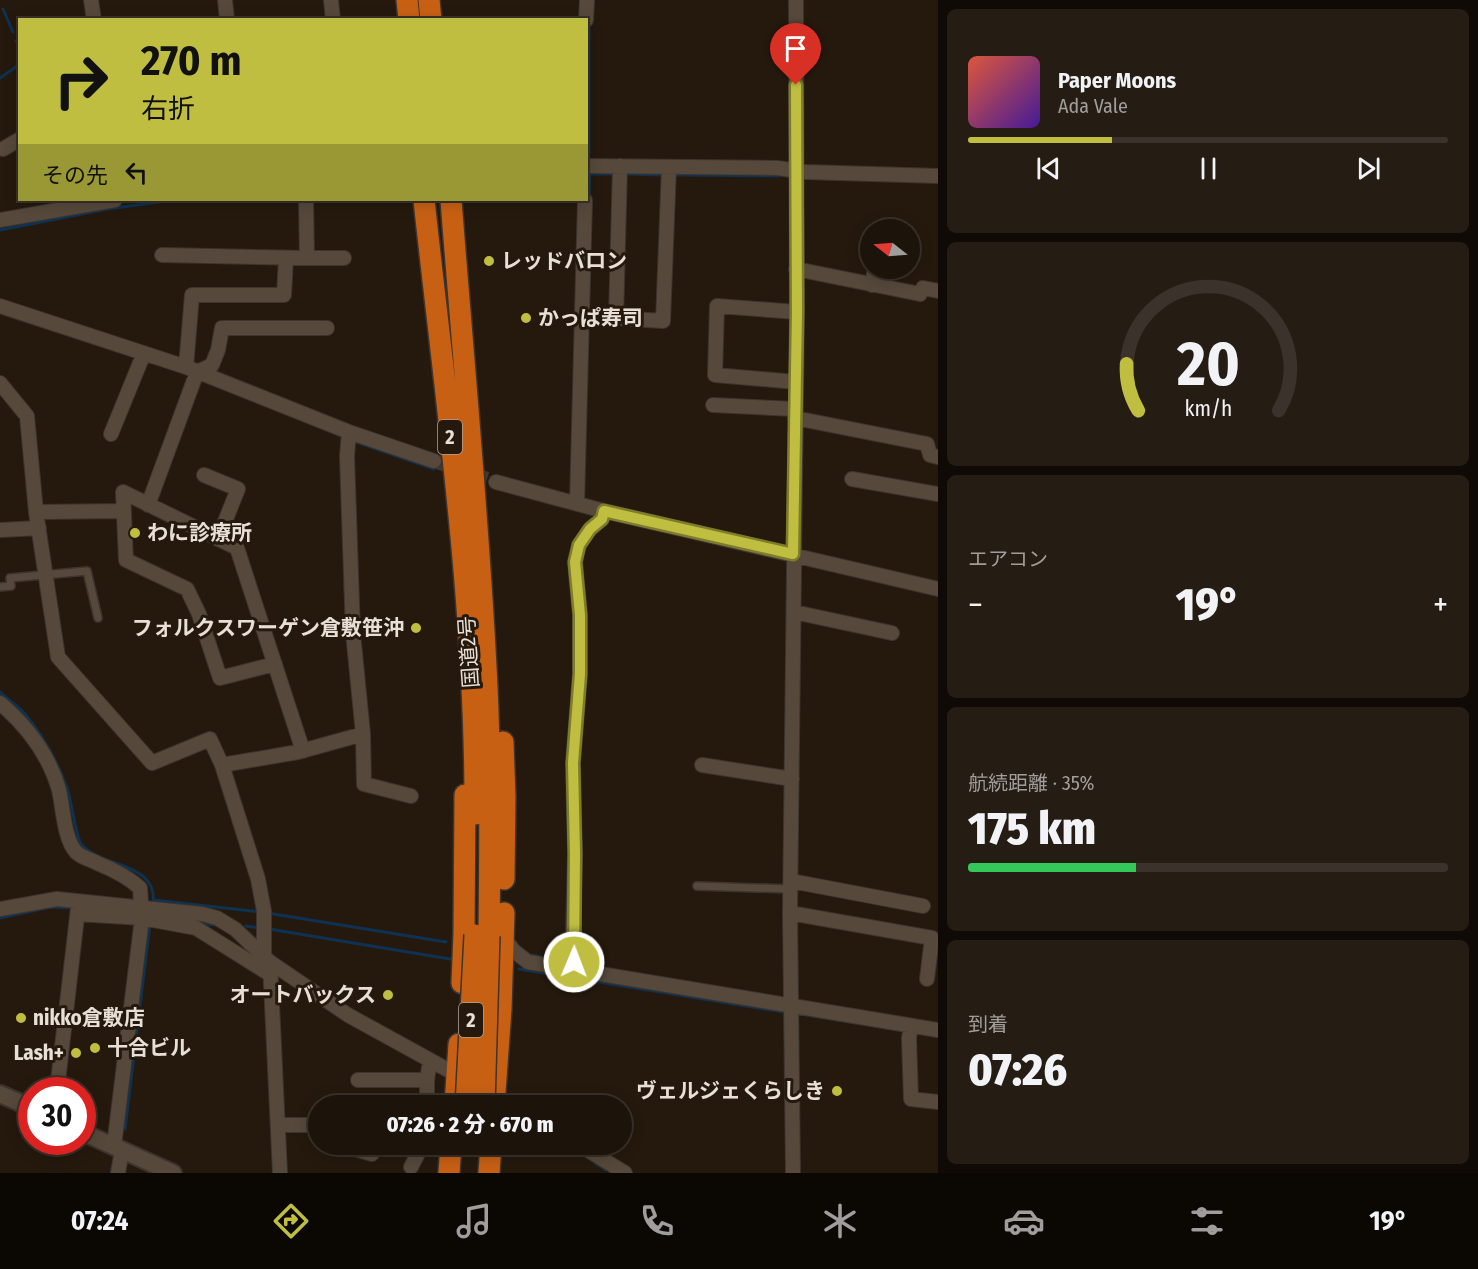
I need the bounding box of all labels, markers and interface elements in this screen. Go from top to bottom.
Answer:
pin [770,23,821,85]
icon: arrive [779,32,812,65]
text: 270 m [141,36,241,86]
icon: right [42,42,120,120]
text: Paper Moons [1058,67,1176,94]
text: 右折 [141,93,195,125]
text: Ada Vale [1058,94,1128,118]
icon: previous [1032,152,1065,185]
icon: pause [1192,152,1225,185]
icon: next [1352,152,1385,185]
icon: left [120,156,153,189]
text: その先 [42,162,108,189]
north arrow [860,219,920,279]
map controls [860,219,920,279]
place label: レッドバロン [501,248,627,274]
marker: レッドバロン [482,254,496,268]
place label: かっぱ寿司 [538,305,643,331]
marker: かっぱ寿司 [519,311,533,325]
text: 20 [1176,327,1239,402]
text: km/h [1184,396,1232,422]
road number: 2 [438,420,462,454]
place label: わに診療所 [147,520,252,546]
marker: わに診療所 [128,526,142,540]
text: エアコン [968,547,1048,571]
text: 19° [1176,578,1240,632]
text: − [968,585,983,625]
text: + [1433,585,1448,625]
place label: フォルクスワーゲン倉敷笹沖 [132,615,404,641]
street label: 国道2号 [454,615,484,689]
marker: フォルクスワーゲン倉敷笹沖 [409,621,423,635]
text: 航続距離 · 35% [968,771,1094,795]
text: 175 km [968,802,1096,856]
position arrow [542,930,606,994]
place label: オートバックス [230,982,376,1008]
marker: オートバックス [381,988,395,1002]
road number: 2 [459,1003,483,1037]
place label: nikko倉敷店 [33,1005,145,1031]
marker: nikko倉敷店 [14,1011,28,1025]
text: 到着 [968,1012,1008,1036]
place label: 十合ビル [107,1035,191,1061]
place label: Lash+ [14,1040,64,1066]
marker: 十合ビル [88,1041,102,1055]
text: 07:26 [968,1043,1067,1097]
marker: Lash+ [69,1046,83,1060]
speed limit sign: 30 [18,1077,96,1155]
place label: ヴェルジェくらしき [636,1078,825,1104]
marker: ヴェルジェくらしき [830,1084,844,1098]
text: 07:26 · 2 分 · 670 m [387,1111,553,1138]
icon: directions [270,1200,312,1242]
icon: music [453,1200,495,1242]
icon: phone [636,1200,678,1242]
icon: climate [819,1200,861,1242]
icon: car [1003,1200,1045,1242]
icon: filters [1186,1200,1228,1242]
text: 07:24 [71,1205,128,1237]
text: 19° [1369,1205,1407,1237]

